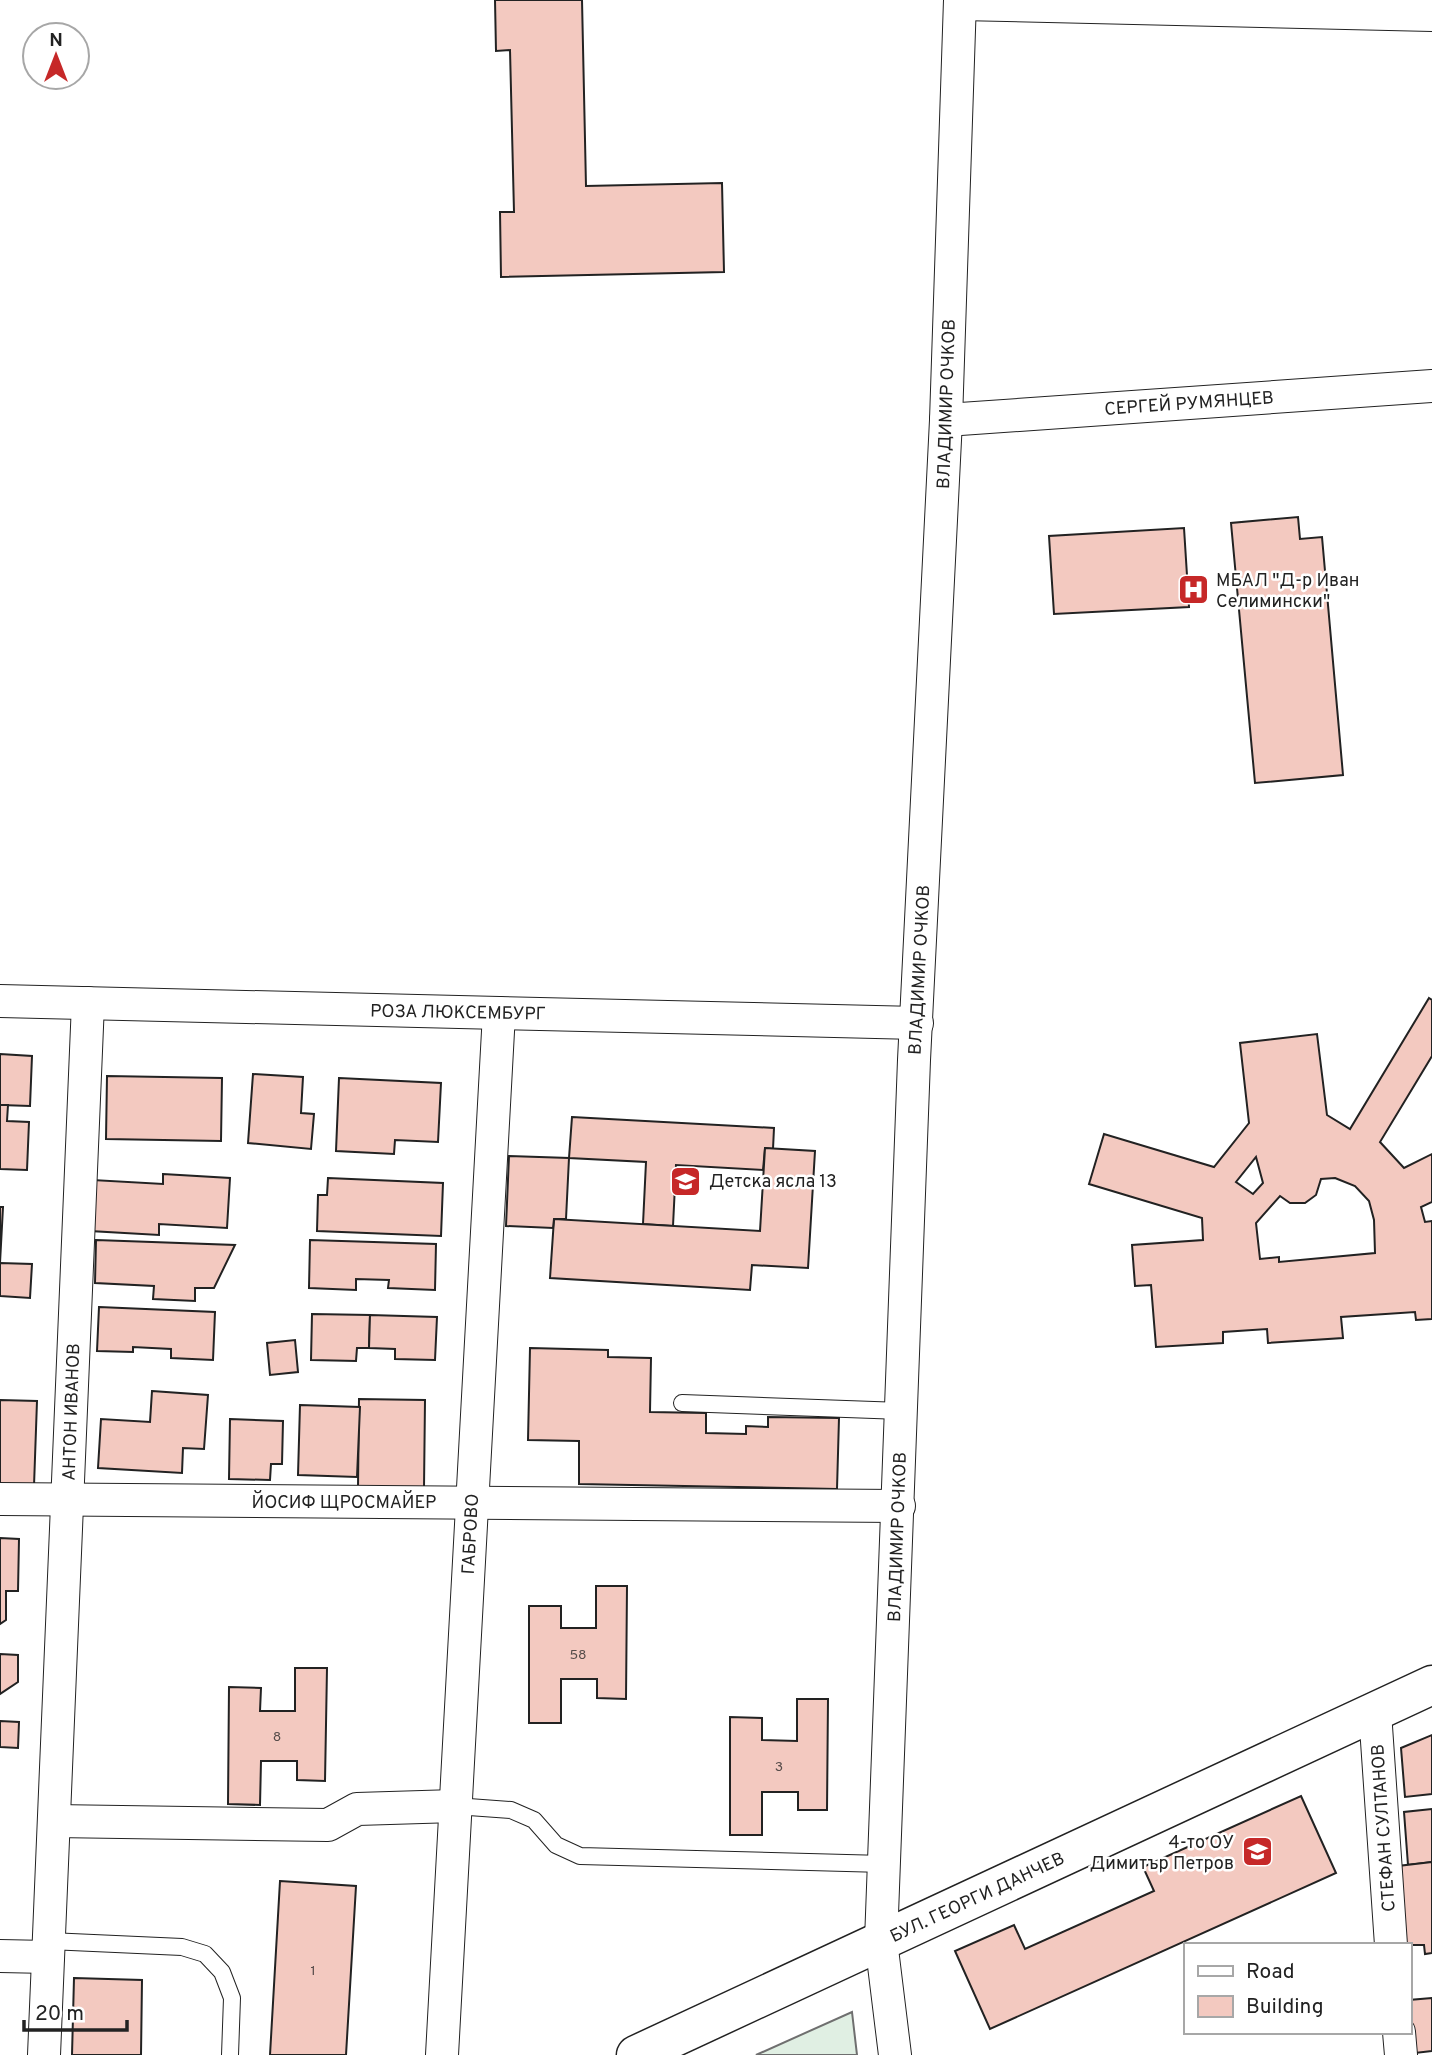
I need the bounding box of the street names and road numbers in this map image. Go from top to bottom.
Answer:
street label: ВЛАДИМИР ОЧКОВ [933,319,962,490]
street label: СЕРГЕЙ РУМЯНЦЕВ [1103,385,1275,422]
street label: ВЛАДИМИР ОЧКОВ [905,884,936,1056]
street label: РОЗА ЛЮКСЕМБУРГ [370,1000,546,1027]
street label: АНТОН ИВАНОВ [59,1343,86,1481]
street label: ВЛАДИМИР ОЧКОВ [884,1452,913,1623]
street label: ЙОСИФ ЩРОСМАЙЕР [252,1490,436,1515]
street label: ГАБРОВО [458,1493,485,1575]
street label: СТЕФАН СУЛТАНОВ [1367,1743,1402,1912]
street label: БУЛ. ГЕОРГИ ДАНЧЕВ [887,1848,1069,1949]

